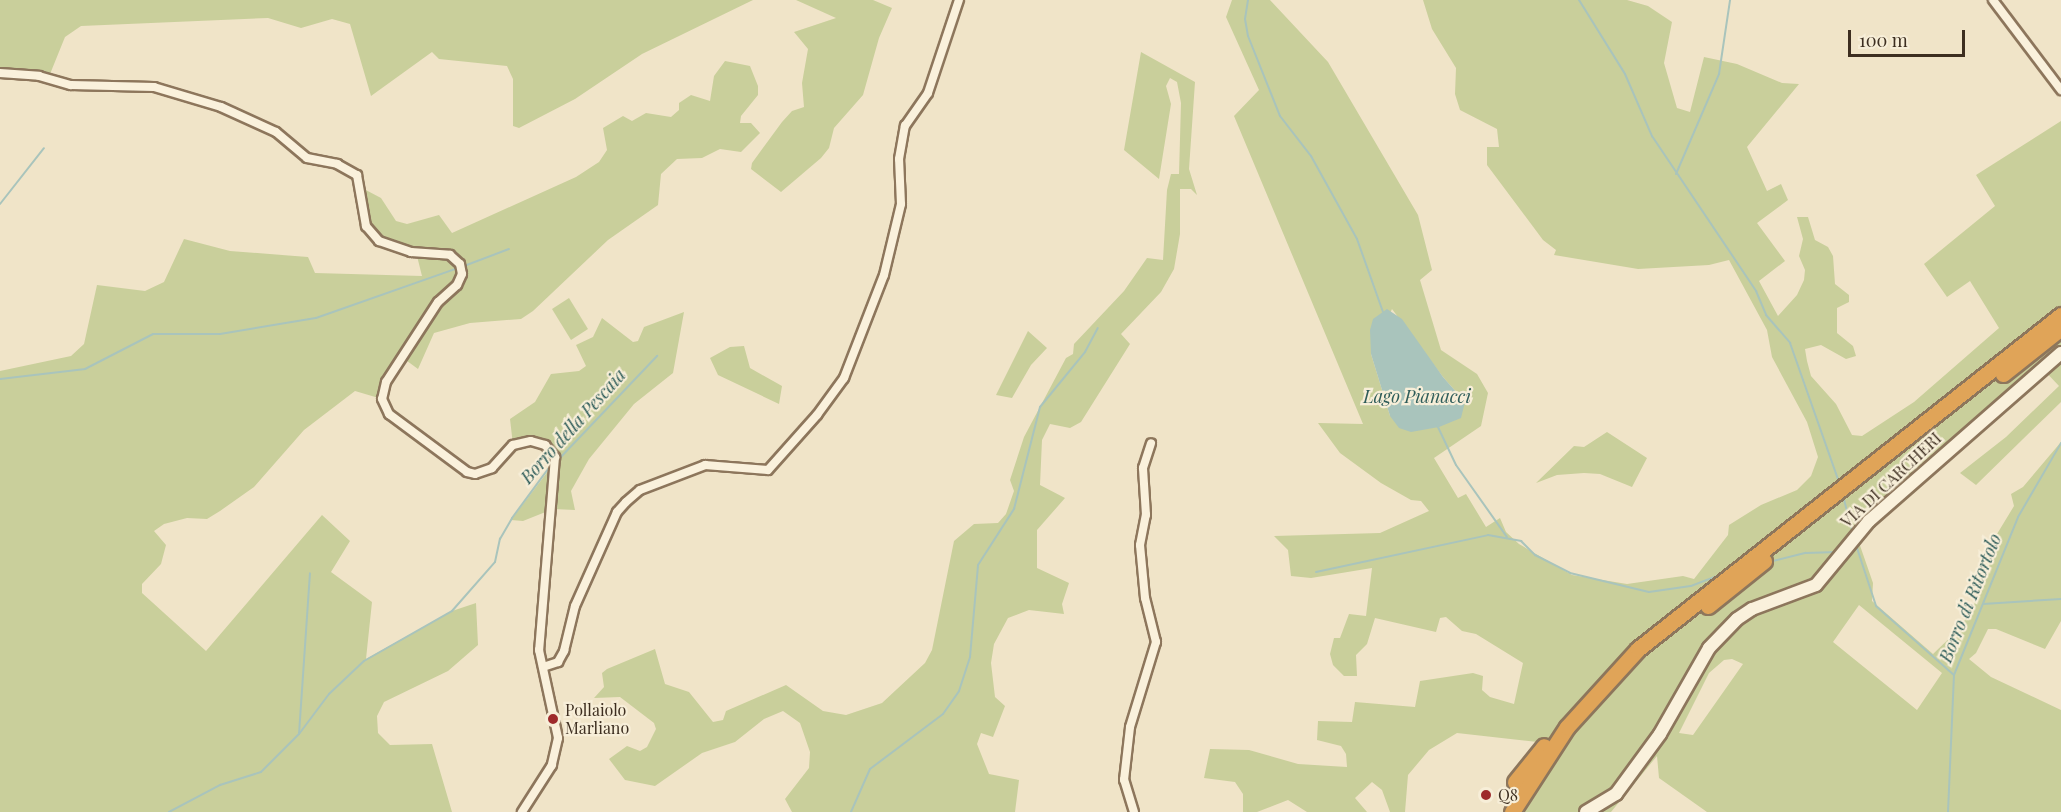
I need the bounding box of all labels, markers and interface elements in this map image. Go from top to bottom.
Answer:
scale bar [1851,18,1968,56]
text: 100 m [1859,28,1908,52]
water label: Borro della Pescaia [516,364,630,488]
water label: Lago Pianacci [1363,385,1471,407]
street label: VIA DI CARCHERI [1837,429,1945,531]
water label: Borro di Ritortolo [1934,531,2006,665]
place label: Pollaiolo Marliano [565,700,629,738]
marker: Pollaiolo Marliano [546,712,560,726]
place label: Q8 [1498,785,1518,805]
marker: Q8 [1479,788,1493,802]

